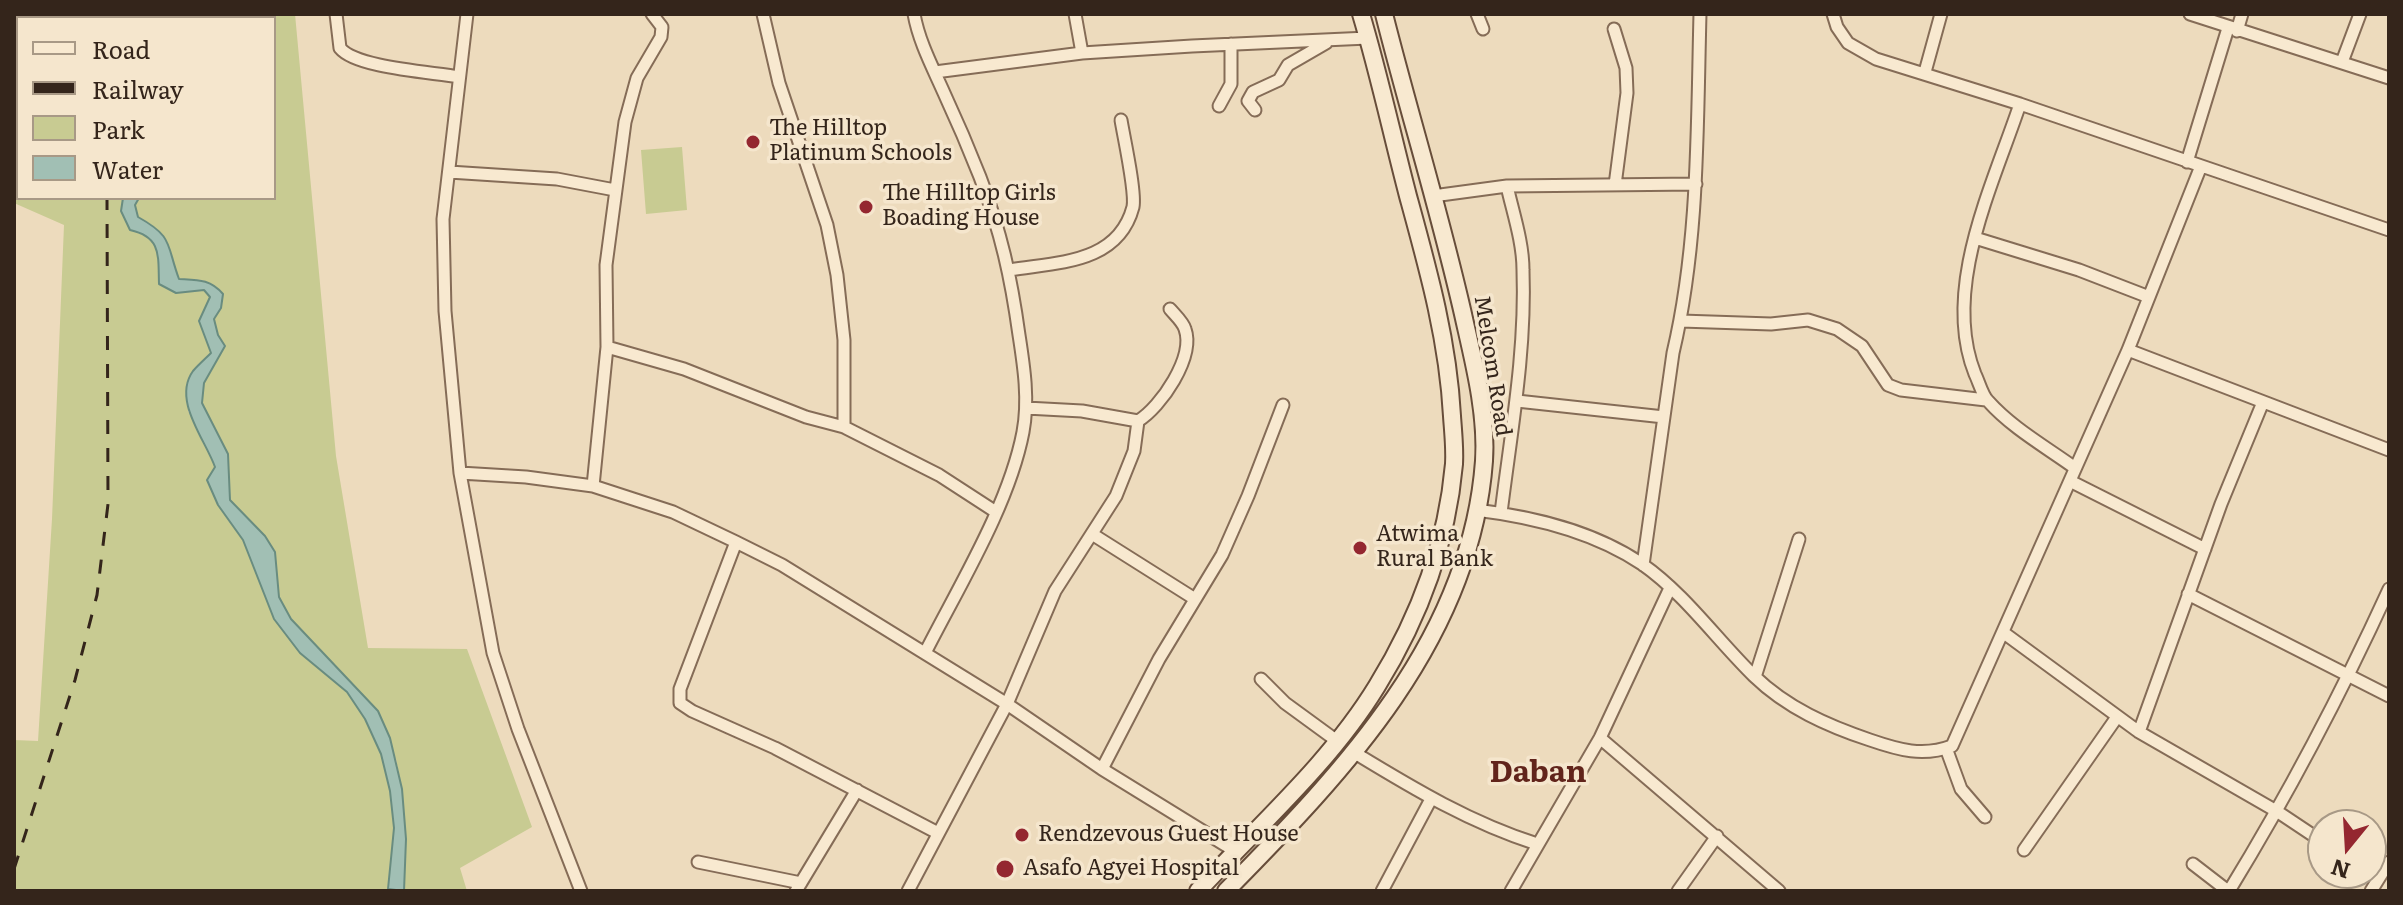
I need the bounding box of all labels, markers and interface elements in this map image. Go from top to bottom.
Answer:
legend [16,16,276,200]
text: Road [92,31,150,66]
text: Railway [92,71,184,106]
text: Park [92,111,145,146]
place label: The Hilltop Platinum Schools [769,116,952,168]
marker: The Hilltop Platinum Schools [744,133,762,151]
text: Water [92,151,163,186]
place label: The Hilltop Girls Boading House [882,181,1056,232]
marker: The Hilltop Girls Boading House [857,198,875,216]
street label: Melcom Road [1468,294,1516,438]
place label: Atwima Rural Bank [1376,522,1493,574]
marker: Atwima Rural Bank [1351,539,1369,557]
district label: Daban [1489,755,1587,791]
north arrow [2307,809,2387,889]
place label: Rendzevous Guest House [1038,822,1299,848]
marker: Rendzevous Guest House [1013,826,1031,844]
text: N [2326,852,2354,889]
place label: Asafo Agyei Hospital [1023,856,1239,882]
marker: Asafo Agyei Hospital [994,858,1016,880]

